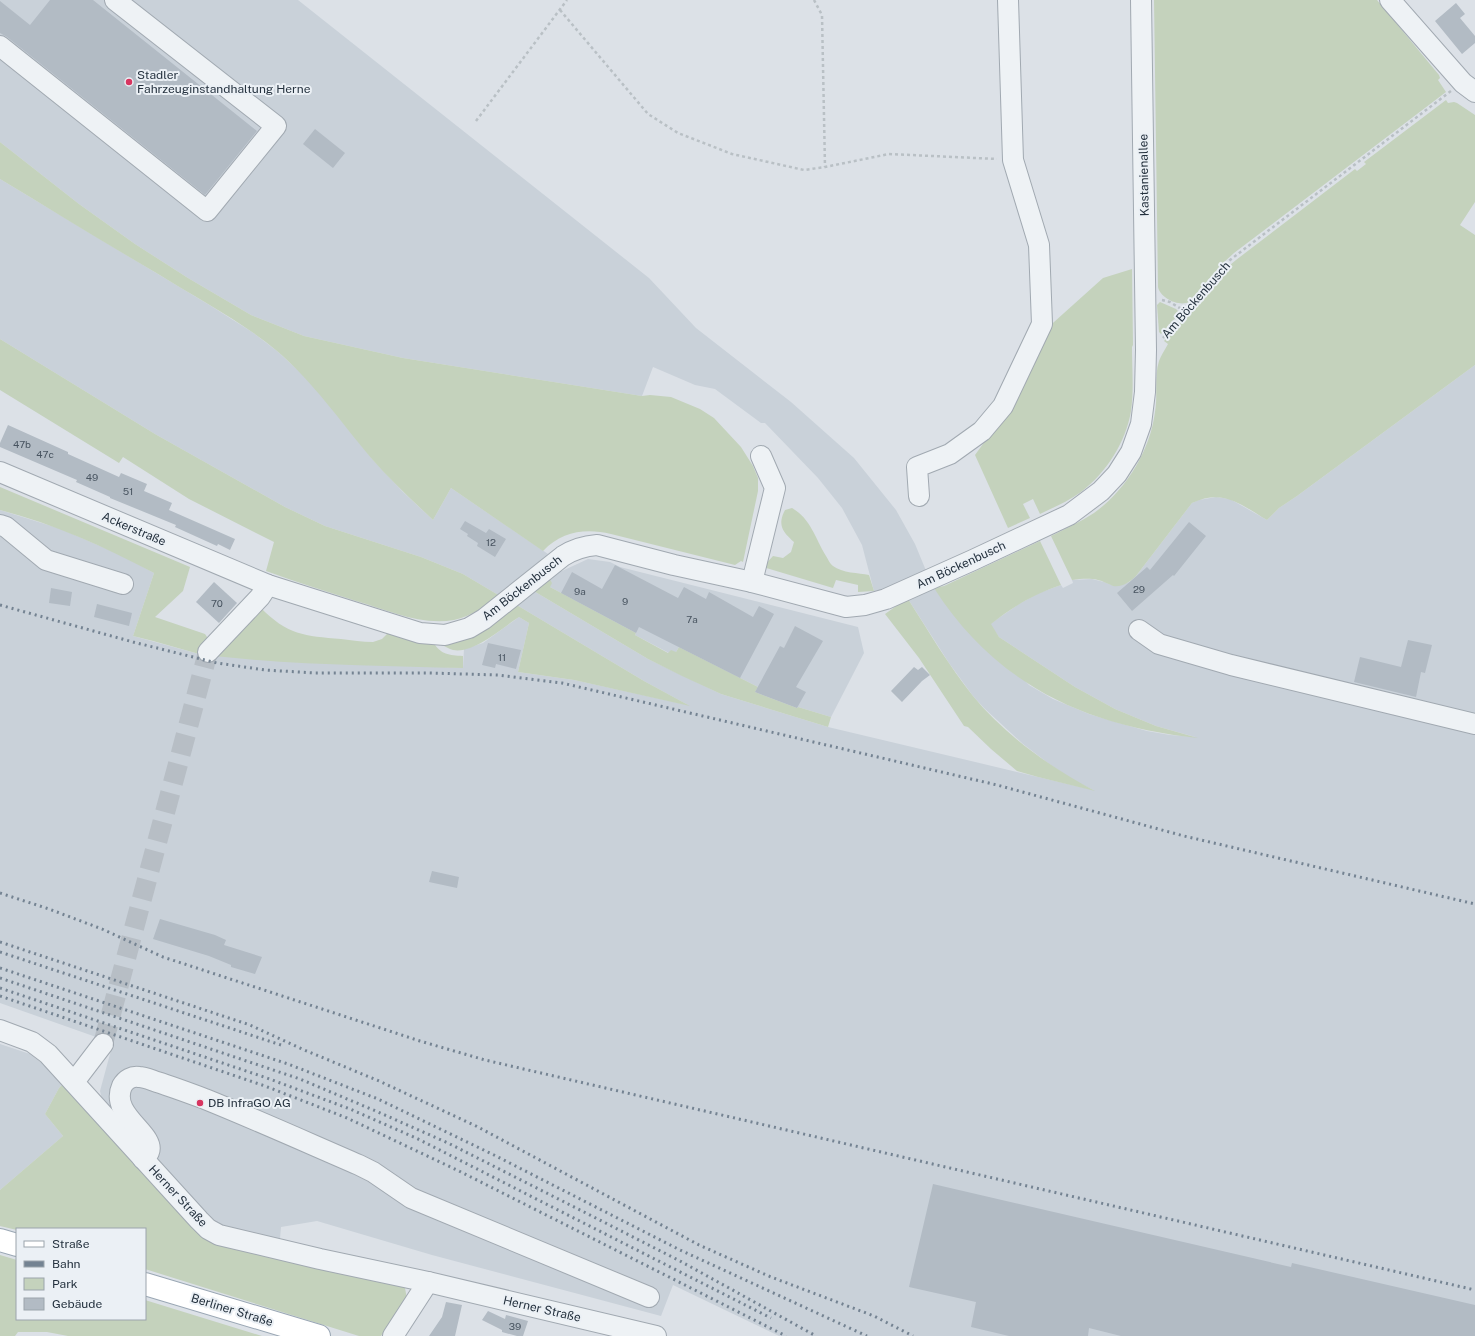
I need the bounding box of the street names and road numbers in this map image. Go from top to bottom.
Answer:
street label: Kastanienallee [1136,133,1152,216]
street label: Am Böckenbusch [1159,259,1233,341]
street label: Ackerstraße [100,509,168,549]
street label: Am Böckenbusch [914,538,1008,592]
street label: Am Böckenbusch [480,553,565,623]
street label: Herner Straße [146,1162,210,1230]
street label: Berliner Straße [189,1291,275,1329]
street label: Herner Straße [502,1293,582,1325]

